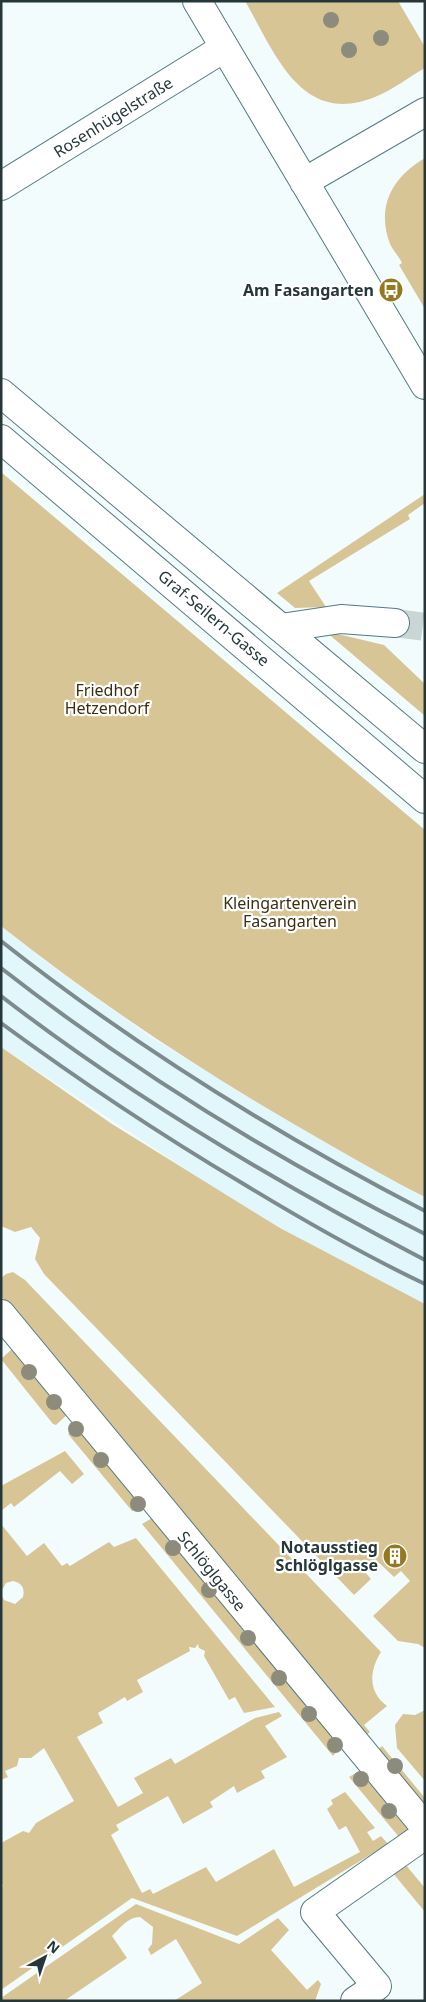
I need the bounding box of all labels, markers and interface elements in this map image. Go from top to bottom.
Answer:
street label: Rosenhügelstraße [49,71,177,163]
bus stop icon: Am Fasangarten [378,277,404,303]
place label: Am Fasangarten [243,279,374,301]
street label: Graf-Seilern-Gasse [154,565,274,671]
park label: Friedhof Hetzendorf [65,679,151,719]
park label: Kleingartenverein Fasangarten [223,892,357,932]
street label: Schlöglgasse [173,1526,251,1616]
place label: Notausstieg Schlöglgasse [276,1536,378,1576]
building icon: Notausstieg Schlöglgasse [382,1543,408,1569]
north arrow [20,1932,70,1982]
text: N [43,1936,64,1958]

